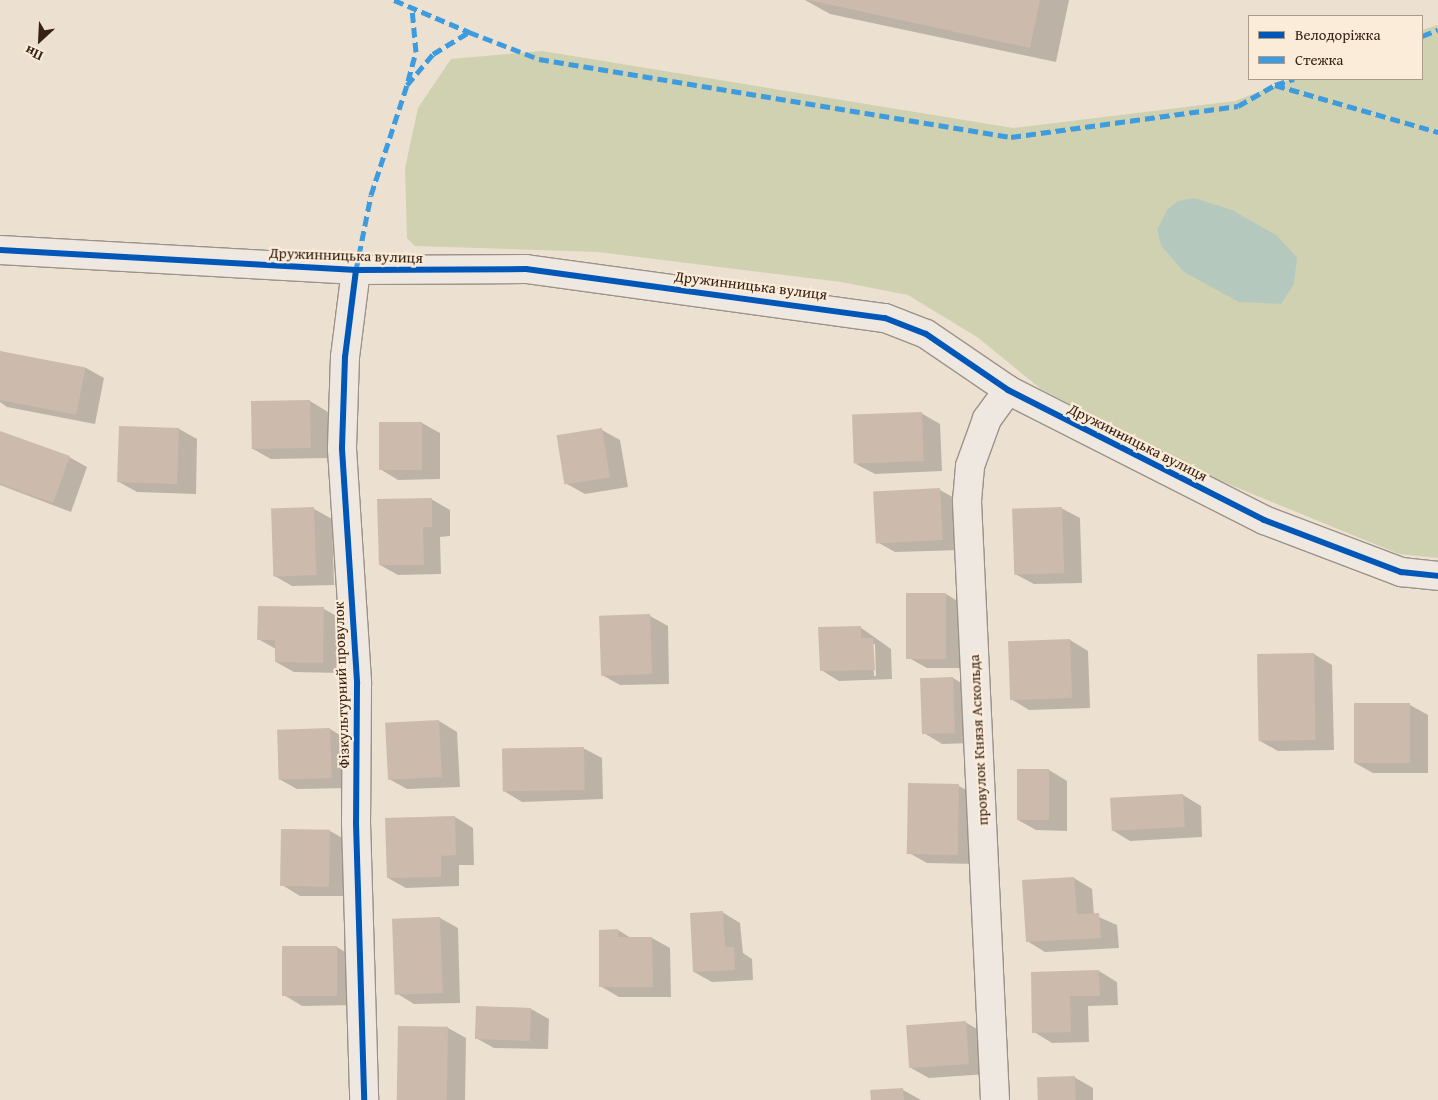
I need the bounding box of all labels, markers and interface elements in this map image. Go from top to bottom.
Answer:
north arrow [15,15,65,65]
legend [1248,15,1423,80]
text: Велодоріжка [1295,24,1381,45]
text: Пн [21,41,46,66]
text: Стежка [1295,49,1343,70]
street label: Дружинницька вулиця [269,243,423,267]
street label: Дружинницька вулиця [674,267,828,303]
street label: Дружинницька вулиця [1065,399,1211,485]
street label: Фізкультурний провулок [329,601,353,769]
street label: провулок Князя Аскольда [965,654,991,826]

